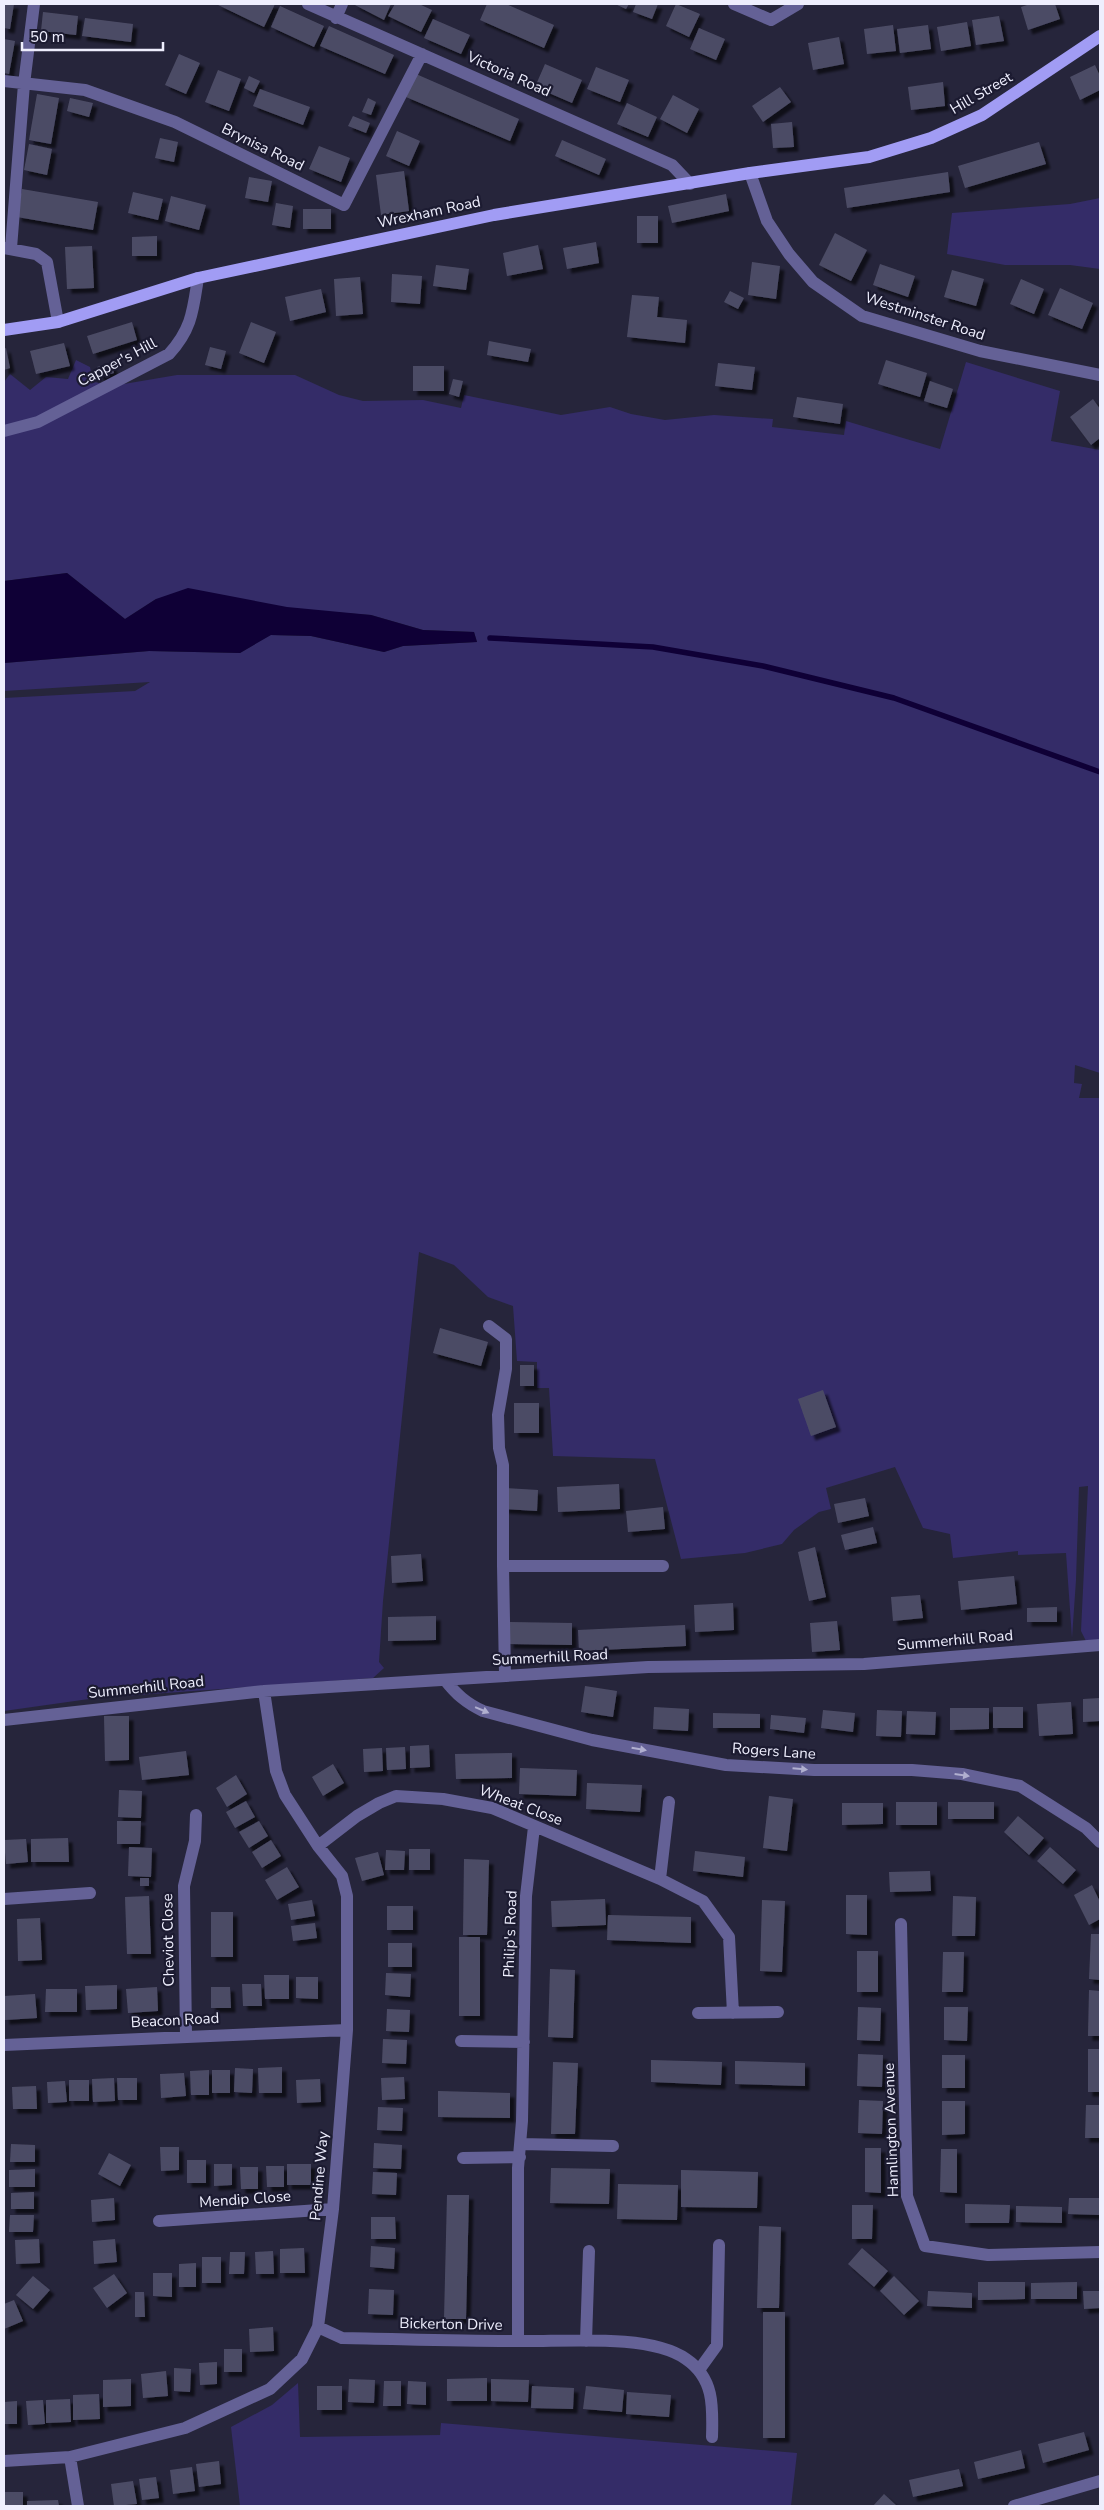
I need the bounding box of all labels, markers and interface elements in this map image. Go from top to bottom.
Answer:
scale bar [22,20,164,52]
text: 50 m [30,27,65,47]
street label: Victoria Road [463,46,554,101]
street label: Hill Street [946,67,1016,119]
street label: Brynisa Road [218,118,308,176]
street label: Wrexham Road [376,191,482,233]
street label: Westminster Road [862,287,988,345]
street label: Capper's Hill [74,333,161,391]
street label: Summerhill Road [896,1625,1014,1655]
street label: Summerhill Road [491,1644,609,1670]
street label: Summerhill Road [87,1671,205,1703]
one-way arrow [475,1706,490,1714]
street label: Rogers Lane [731,1738,817,1764]
one-way arrow [632,1745,648,1753]
one-way arrow [792,1765,808,1773]
one-way arrow [955,1771,971,1779]
street label: Wheat Close [476,1780,566,1830]
street label: Philip's Road [498,1890,522,1978]
street label: Cheviot Close [157,1893,179,1987]
street label: Beacon Road [130,2008,220,2032]
street label: Hamlington Avenue [879,2062,903,2197]
street label: Pendine Way [305,2130,333,2221]
street label: Mendip Close [198,2186,292,2212]
street label: Bickerton Drive [399,2313,503,2335]

